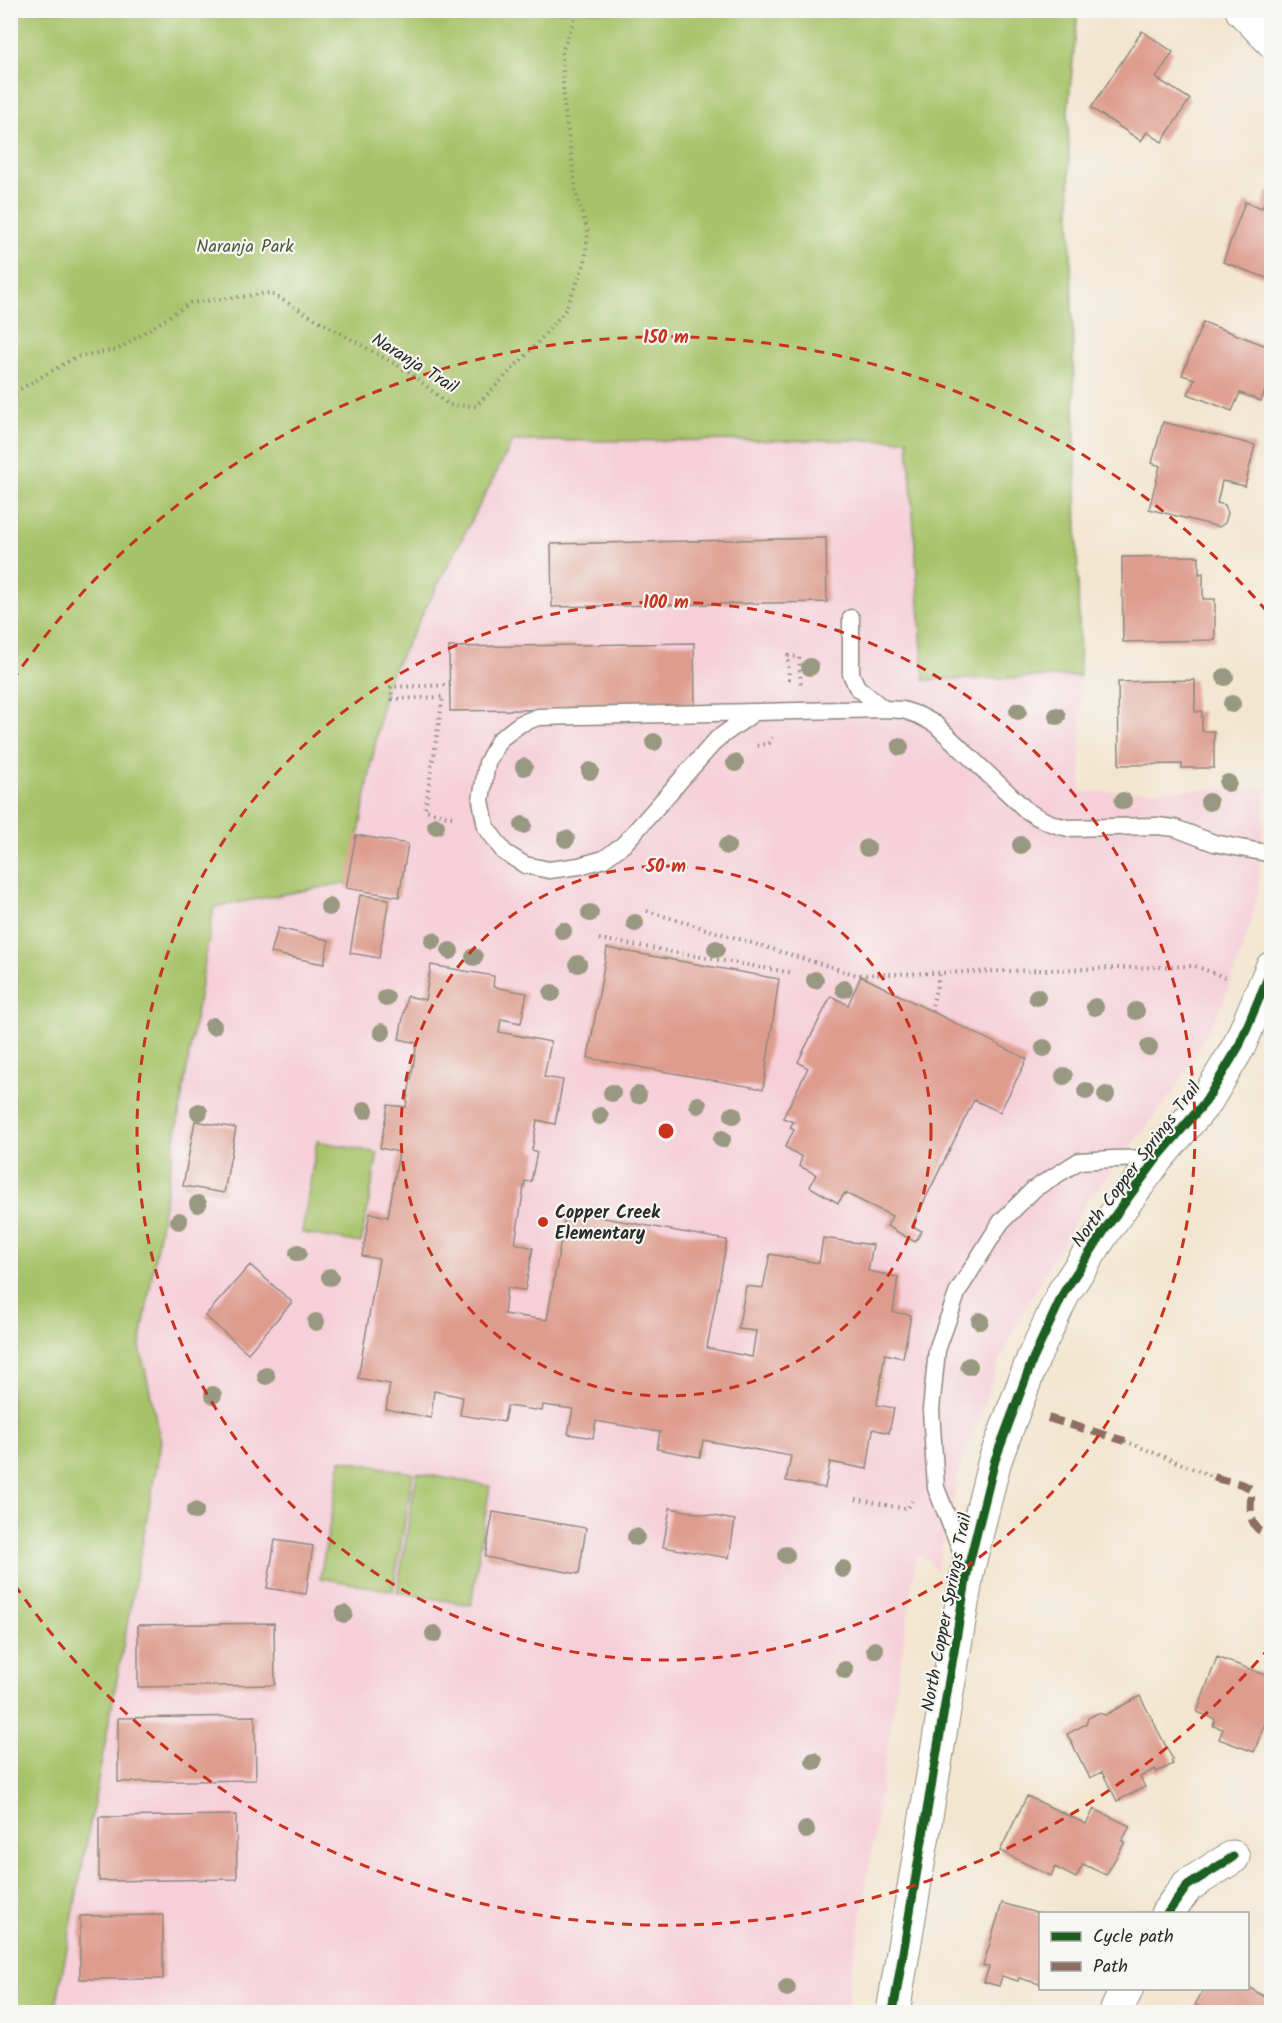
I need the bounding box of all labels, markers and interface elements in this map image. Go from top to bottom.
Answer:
park label: Naranja Park [196,233,294,262]
text: 150 m [643,324,689,353]
street label: Naranja Trail [365,326,464,403]
text: 100 m [643,589,689,618]
text: 50 m [645,853,686,882]
street label: North Copper Springs Trail [1065,1075,1210,1254]
centre of rings [656,1121,676,1141]
place label: Copper Creek Elementary [555,1199,661,1249]
marker: Copper Creek Elementary [536,1215,550,1229]
street label: North Copper Springs Trail [914,1510,981,1714]
legend [1039,1912,1249,1990]
text: Cycle path [1093,1923,1174,1952]
text: Path [1093,1953,1128,1982]

